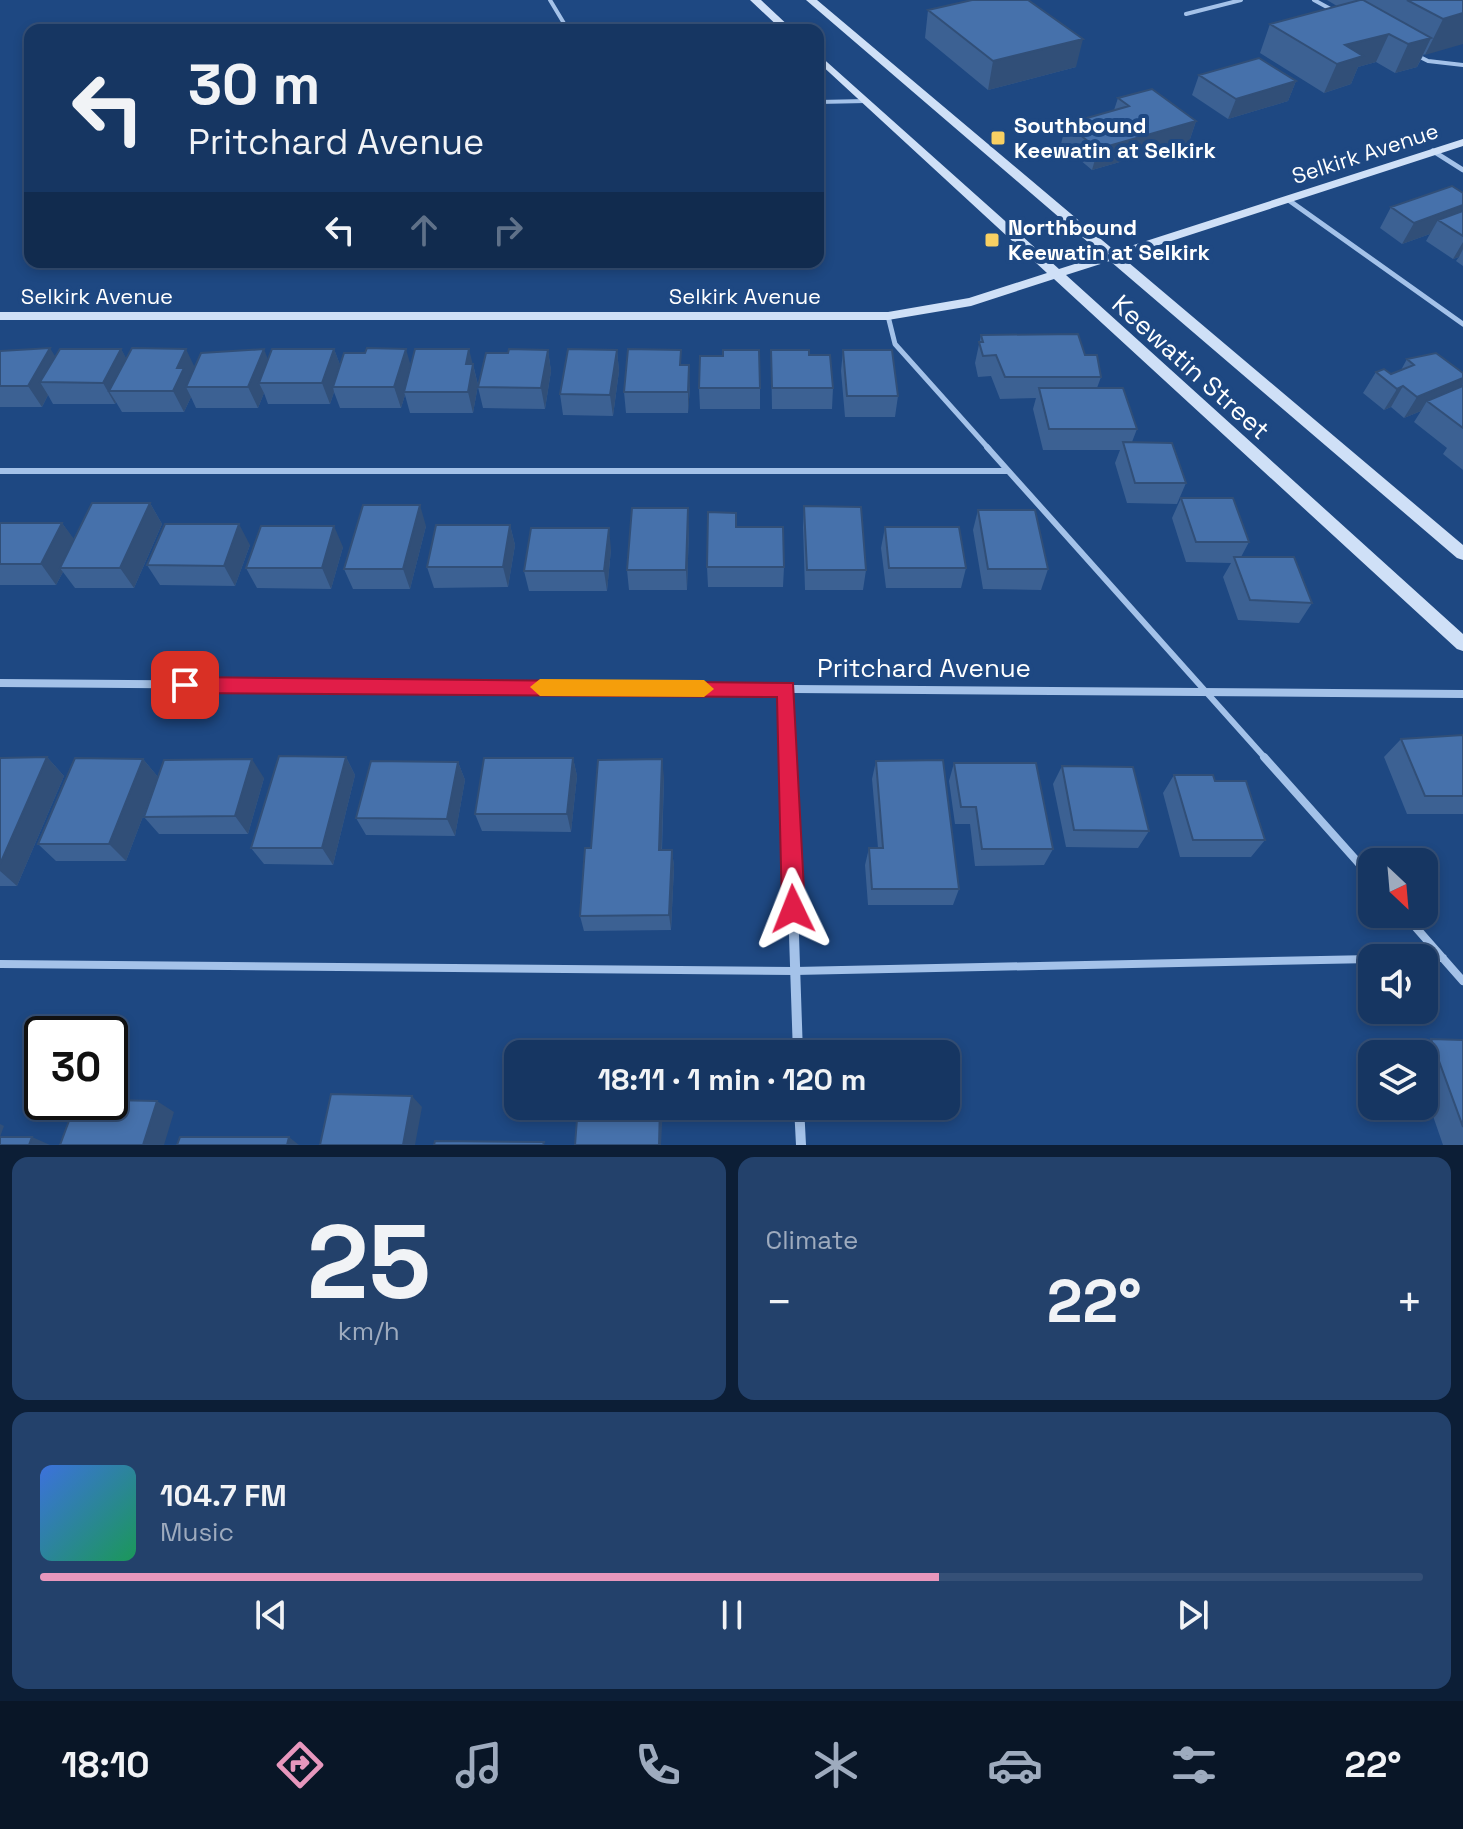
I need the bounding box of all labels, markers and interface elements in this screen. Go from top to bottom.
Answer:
text: 30 m [188,49,320,120]
icon: left [56,56,160,160]
place label: Southbound Keewatin at Selkirk [1014,111,1216,164]
street label: Selkirk Avenue [1288,116,1442,190]
text: Pritchard Avenue [188,119,484,165]
marker: Southbound Keewatin at Selkirk [989,129,1007,147]
icon: left [318,208,362,252]
icon: ahead [402,208,446,252]
icon: right [486,208,530,252]
place label: Northbound Keewatin at Selkirk [1008,213,1210,266]
marker: Northbound Keewatin at Selkirk [983,231,1001,249]
street label: Selkirk Avenue [21,282,173,310]
street label: Selkirk Avenue [669,282,821,310]
street label: Keewatin Street [1105,287,1277,447]
pin [151,651,219,719]
street label: Pritchard Avenue [817,651,1031,685]
icon: arrive [163,663,207,707]
north arrow [1358,848,1438,928]
map controls [1358,848,1438,1120]
position arrow [751,867,835,951]
button: sound [1358,944,1438,1024]
speed limit sign: 30 [24,1016,128,1120]
button: layers [1358,1040,1438,1120]
text: 18:11 · 1 min · 120 m [598,1060,866,1099]
text: 25 [307,1196,431,1328]
text: Climate [766,1223,858,1257]
text: 22° [1047,1263,1142,1340]
text: − [766,1274,793,1330]
text: + [1396,1274,1423,1330]
text: km/h [338,1314,400,1348]
text: 104.7 FM [160,1476,287,1515]
text: Music [160,1515,234,1549]
icon: previous [249,1593,293,1637]
icon: pause [710,1593,754,1637]
icon: next [1171,1593,1215,1637]
icon: directions [272,1737,328,1793]
icon: music [451,1737,507,1793]
icon: phone [630,1737,686,1793]
icon: climate [808,1737,864,1793]
icon: car [987,1737,1043,1793]
icon: filters [1166,1737,1222,1793]
text: 18:10 [61,1742,150,1788]
text: 22° [1345,1742,1402,1788]

